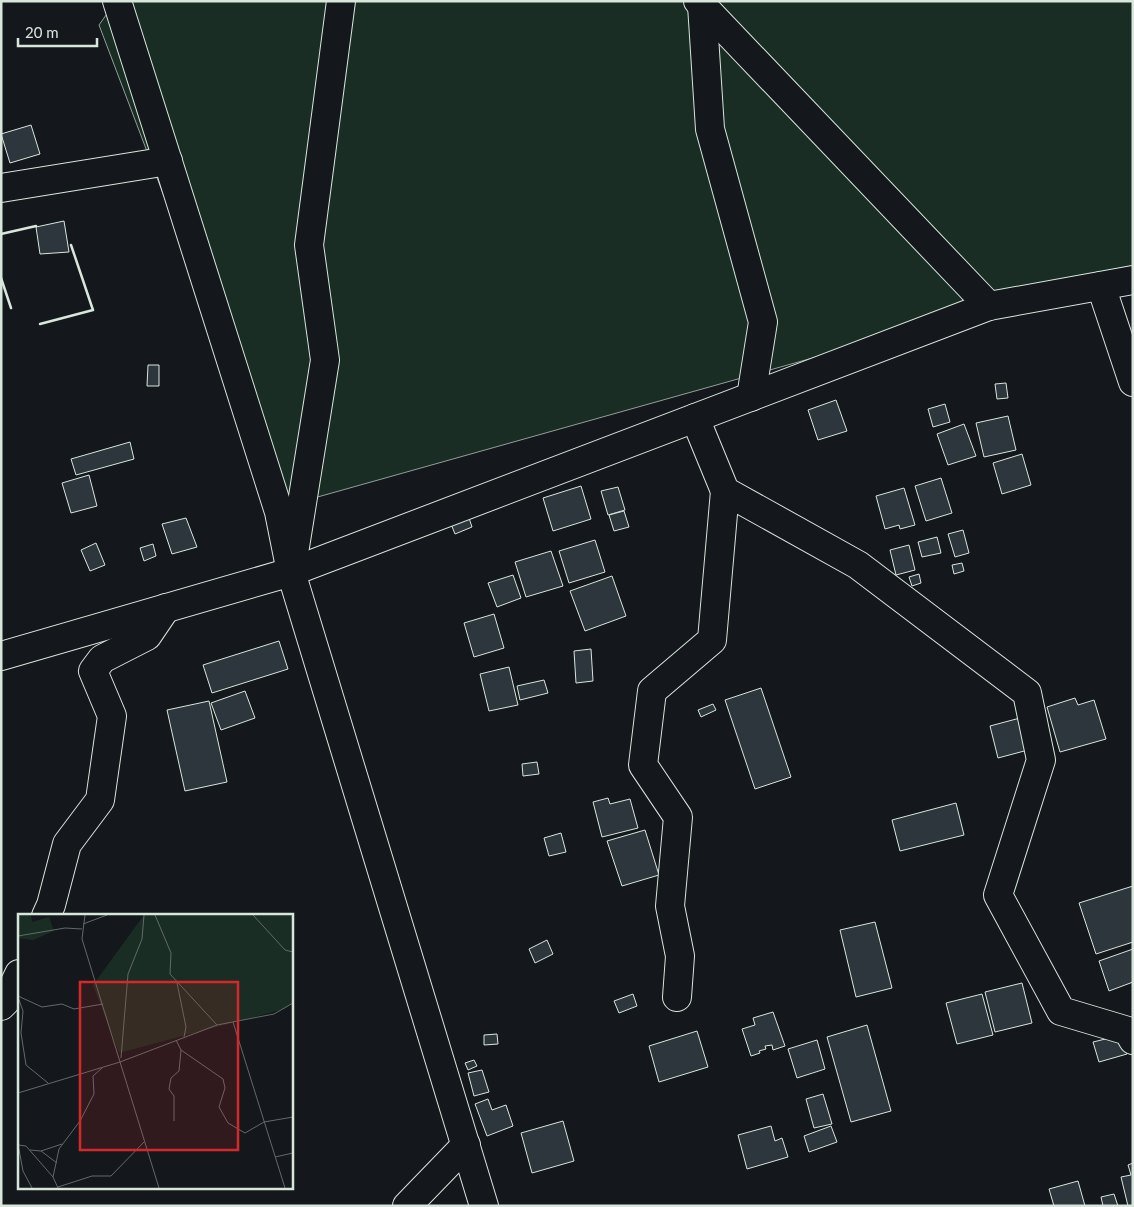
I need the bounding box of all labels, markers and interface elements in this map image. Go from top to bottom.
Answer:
scale bar [18,15,96,47]
text: 20 m [25,23,59,41]
inset map [18,914,292,1190]

